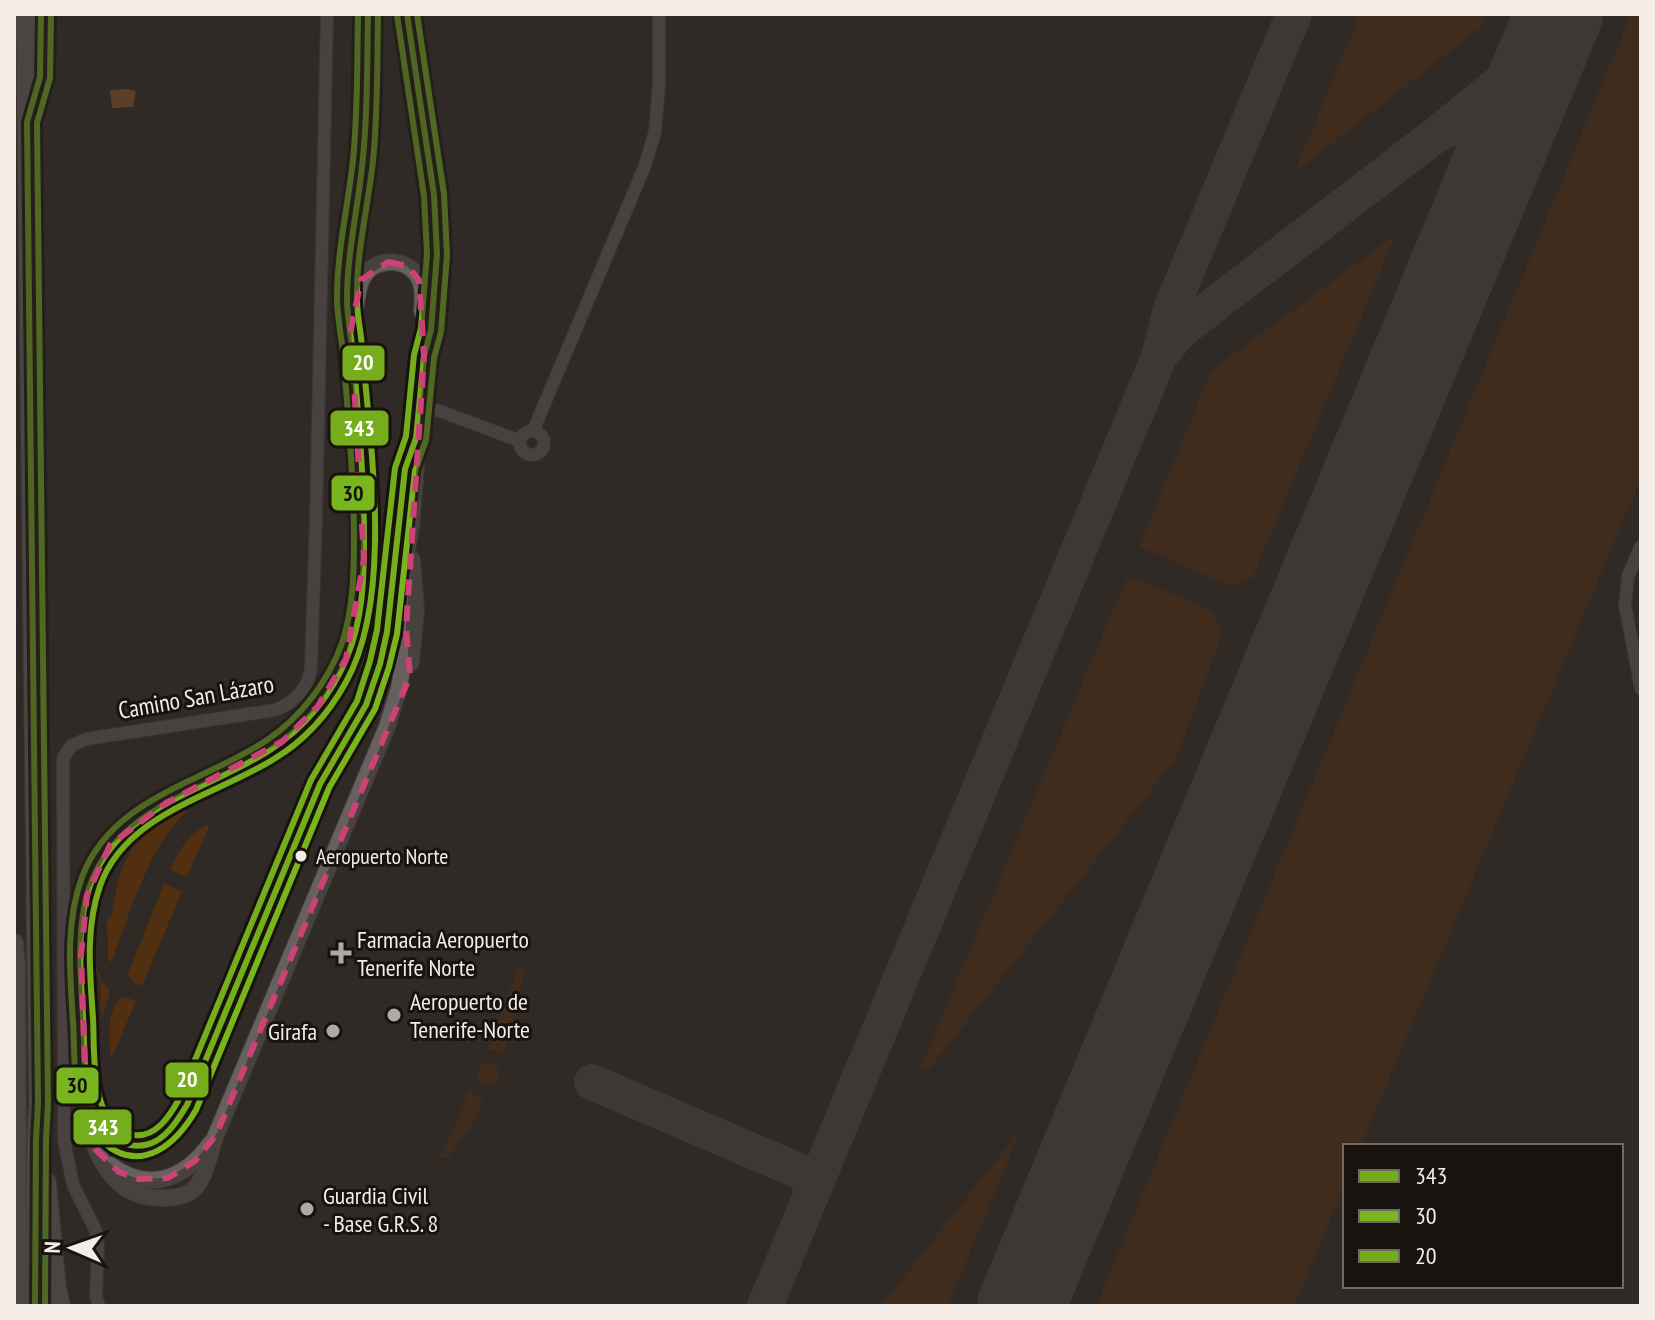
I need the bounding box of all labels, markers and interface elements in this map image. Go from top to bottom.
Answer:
line badge: 20 [341,344,386,382]
text: 20 [352,348,374,376]
line badge: 343 [329,409,390,447]
text: 343 [343,414,375,442]
line badge: 30 [330,474,376,512]
text: 30 [342,479,364,507]
street label: Camino San Lázaro [116,668,276,726]
place label: Aeropuerto Norte [316,842,448,870]
marker: Aeropuerto Norte [293,848,309,864]
place label: Farmacia Aeropuerto Tenerife Norte [357,924,529,983]
marker: Farmacia Aeropuerto Tenerife Norte [332,944,350,962]
place label: Aeropuerto de Tenerife-Norte [410,986,530,1045]
marker: Aeropuerto de Tenerife-Norte [385,1006,403,1024]
place label: Girafa [268,1016,317,1047]
marker: Girafa [324,1022,342,1040]
line badge: 20 [164,1061,210,1099]
text: 20 [176,1065,198,1093]
line badge: 30 [55,1066,100,1105]
text: 30 [66,1071,88,1099]
line badge: 343 [72,1108,133,1146]
text: 343 [87,1113,119,1141]
legend [1343,1144,1623,1288]
text: 343 [1415,1160,1447,1191]
place label: Guardia Civil - Base G.R.S. 8 [323,1180,438,1239]
marker: Guardia Civil - Base G.R.S. 8 [298,1200,316,1218]
text: 30 [1415,1200,1437,1231]
north arrow [32,1208,112,1288]
text: 20 [1415,1240,1437,1271]
text: N [38,1241,66,1254]

